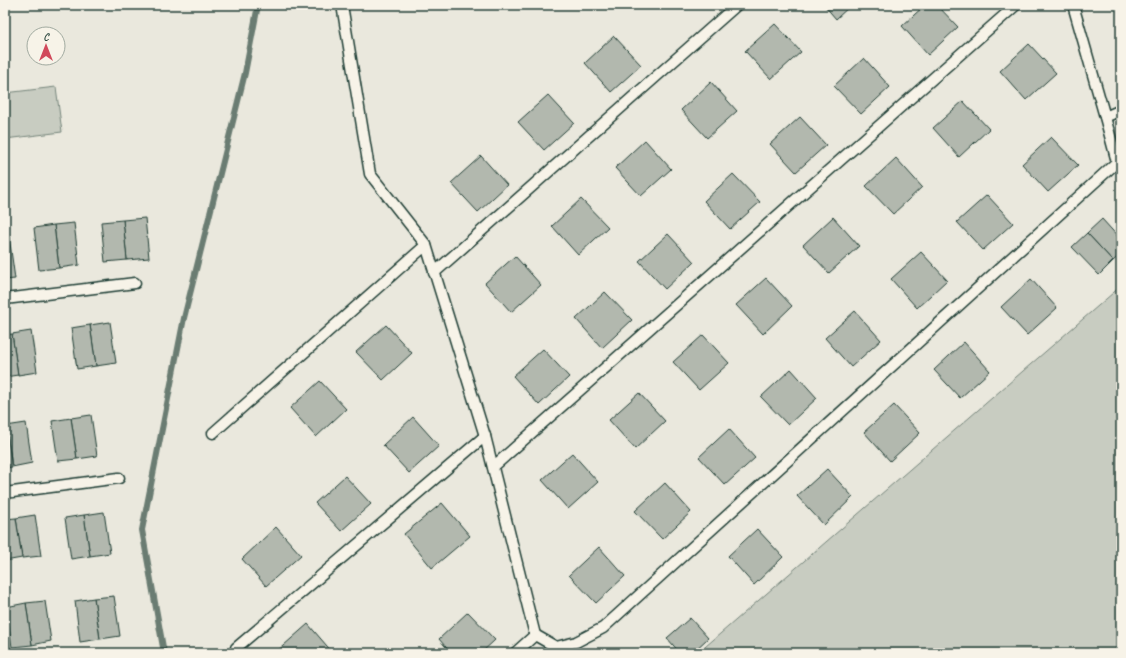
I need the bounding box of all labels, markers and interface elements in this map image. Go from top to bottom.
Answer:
north arrow [26,26,66,66]
text: С [43,29,50,43]

